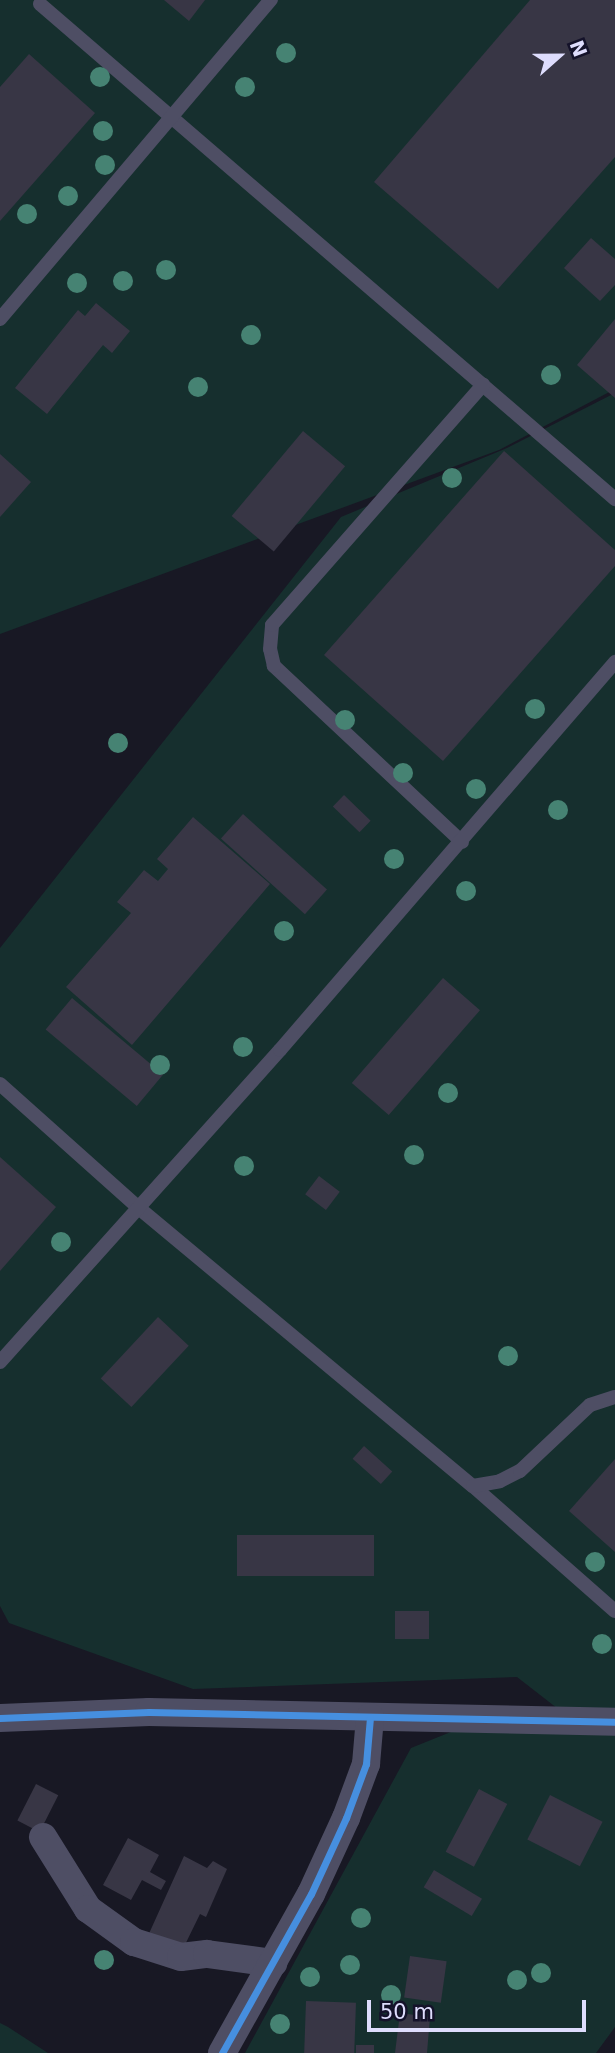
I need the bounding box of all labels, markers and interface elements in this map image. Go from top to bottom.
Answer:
north arrow [524,21,594,91]
text: N [565,37,592,60]
scale bar [370,1986,589,2030]
text: 50 m [380,2000,434,2024]

